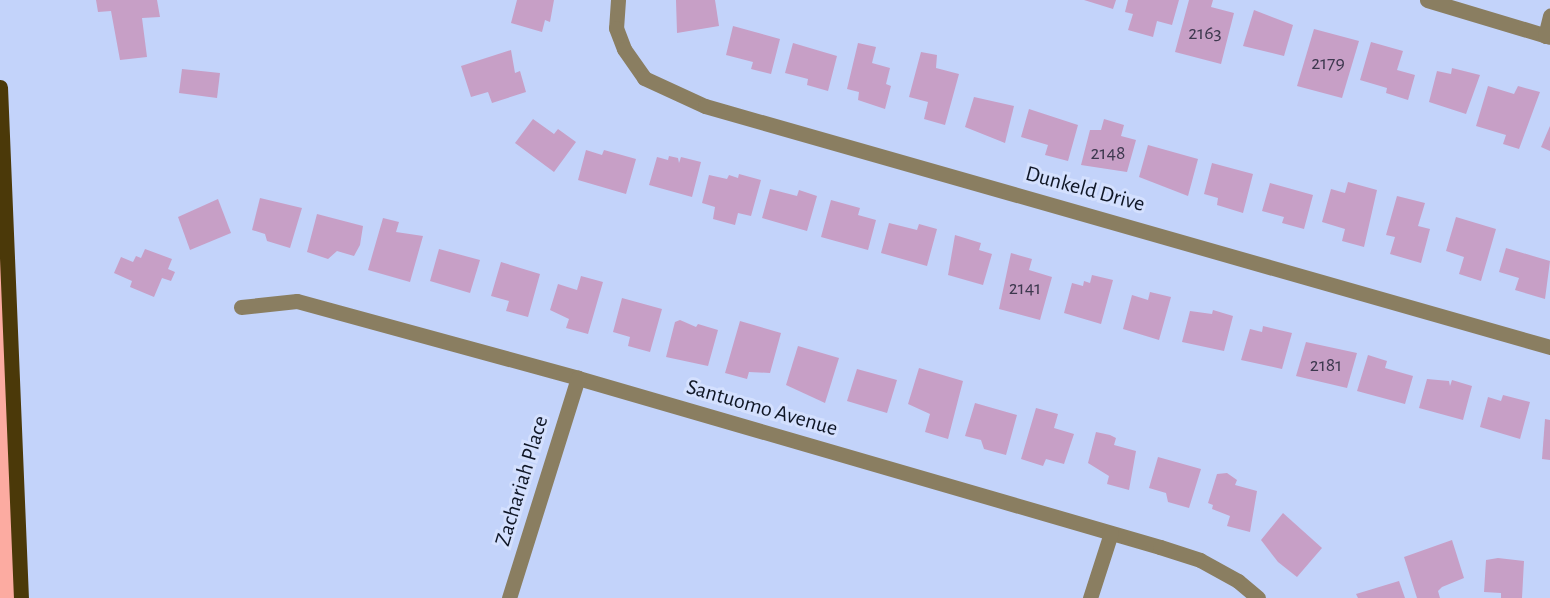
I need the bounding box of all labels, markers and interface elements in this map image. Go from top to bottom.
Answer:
house number: 2163 [1188,21,1222,45]
house number: 2179 [1311,51,1345,75]
house number: 2148 [1090,141,1126,165]
street label: Dunkeld Drive [1022,160,1148,218]
house number: 2141 [1009,276,1041,300]
house number: 2181 [1310,353,1342,377]
street label: Santuomo Avenue [683,374,841,442]
street label: Zachariah Place [490,413,554,549]

